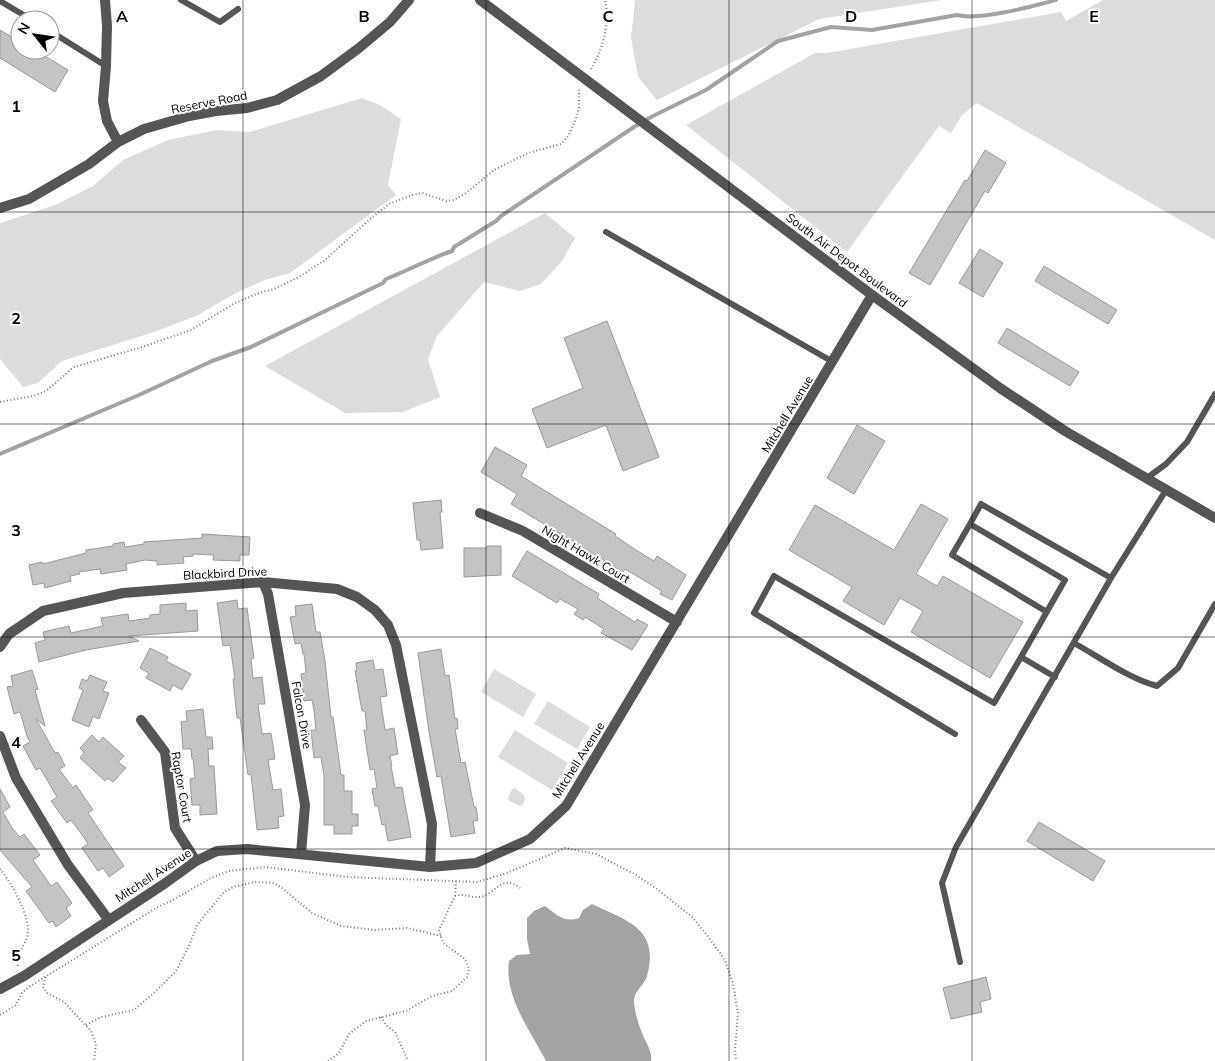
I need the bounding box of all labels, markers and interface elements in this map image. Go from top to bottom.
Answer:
text: A [116,6,128,26]
text: B [358,6,370,26]
text: C [603,6,614,26]
text: D [845,6,857,26]
text: E [1089,6,1099,26]
north arrow [10,10,60,60]
text: N [13,19,34,38]
street label: Reserve Road [170,87,248,117]
text: 1 [11,96,21,116]
street label: South Air Depot Boulevard [783,210,911,310]
text: 2 [11,308,21,328]
street label: Mitchell Avenue [758,373,816,455]
text: 3 [11,520,21,540]
street label: Night Hawk Court [539,522,633,586]
street label: Blackbird Drive [183,563,267,583]
street label: Falcon Drive [289,680,315,750]
street label: Mitchell Avenue [548,719,608,801]
text: 4 [11,732,21,752]
street label: Raptor Court [168,750,196,824]
street label: Mitchell Avenue [112,845,194,905]
text: 5 [11,945,21,965]

